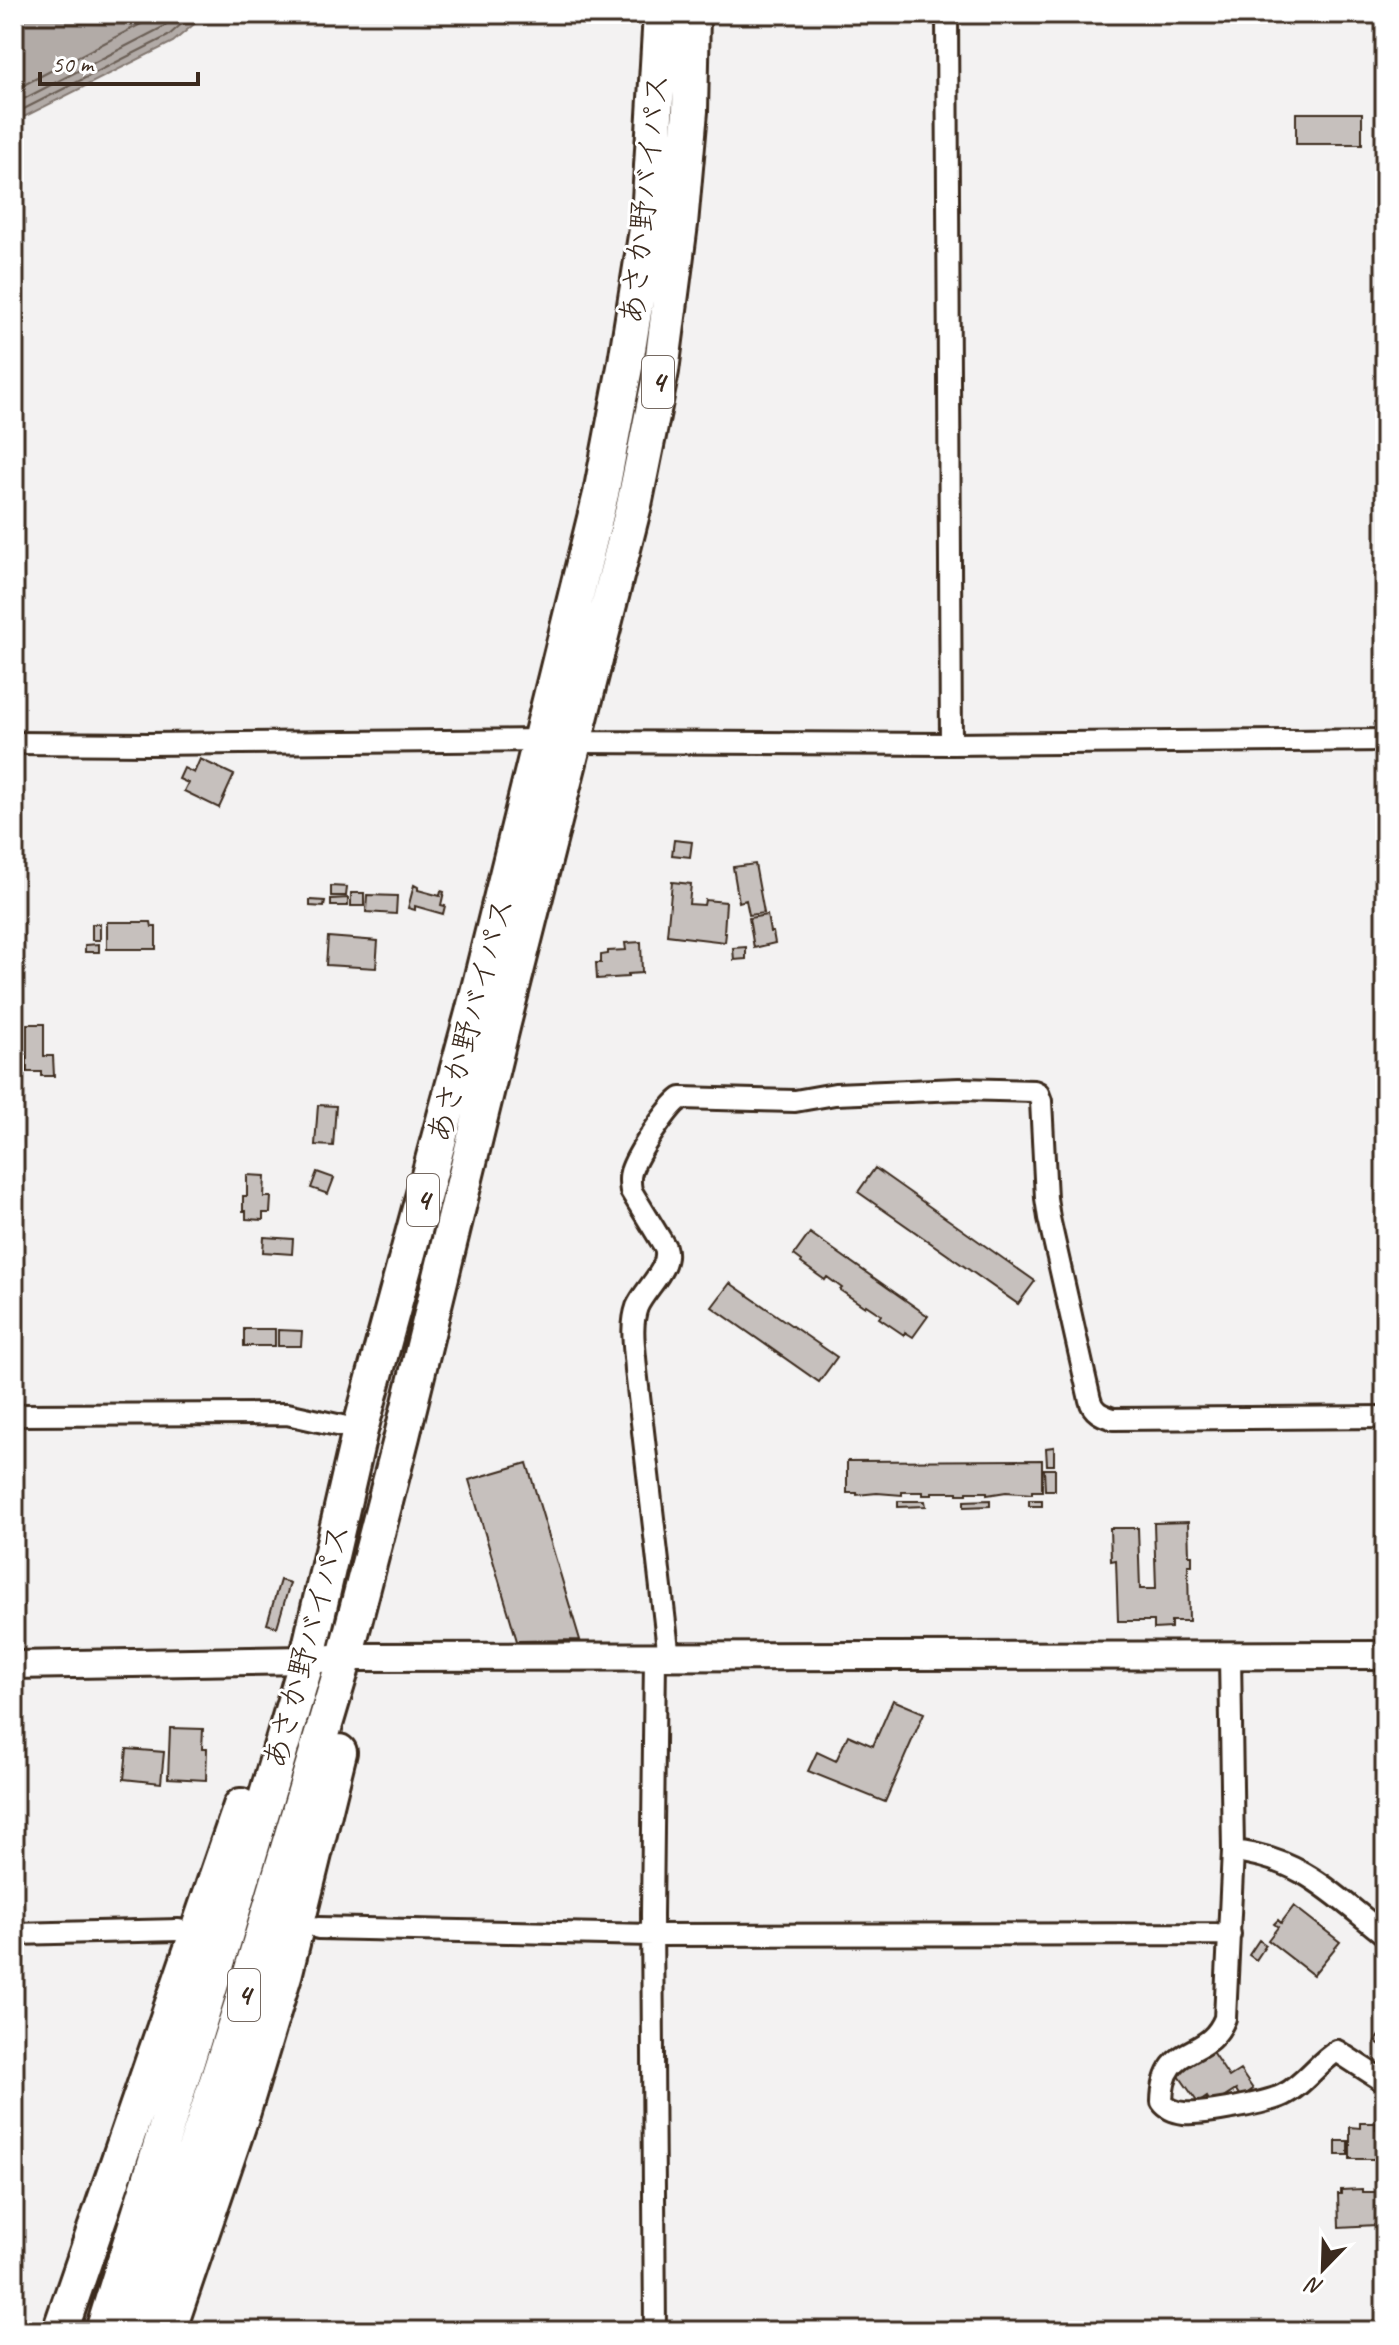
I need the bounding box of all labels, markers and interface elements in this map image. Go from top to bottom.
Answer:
scale bar [40,36,198,86]
text: 50 m [52,49,95,79]
street label: あさか野バイパス [611,71,678,327]
road number: 4 [642,356,674,408]
street label: あさか野バイパス [418,892,523,1148]
road number: 4 [407,1174,439,1226]
street label: あさか野バイパス [254,1518,359,1774]
road number: 4 [228,1969,260,2021]
north arrow [1283,2229,1363,2309]
text: N [1301,2270,1327,2302]

